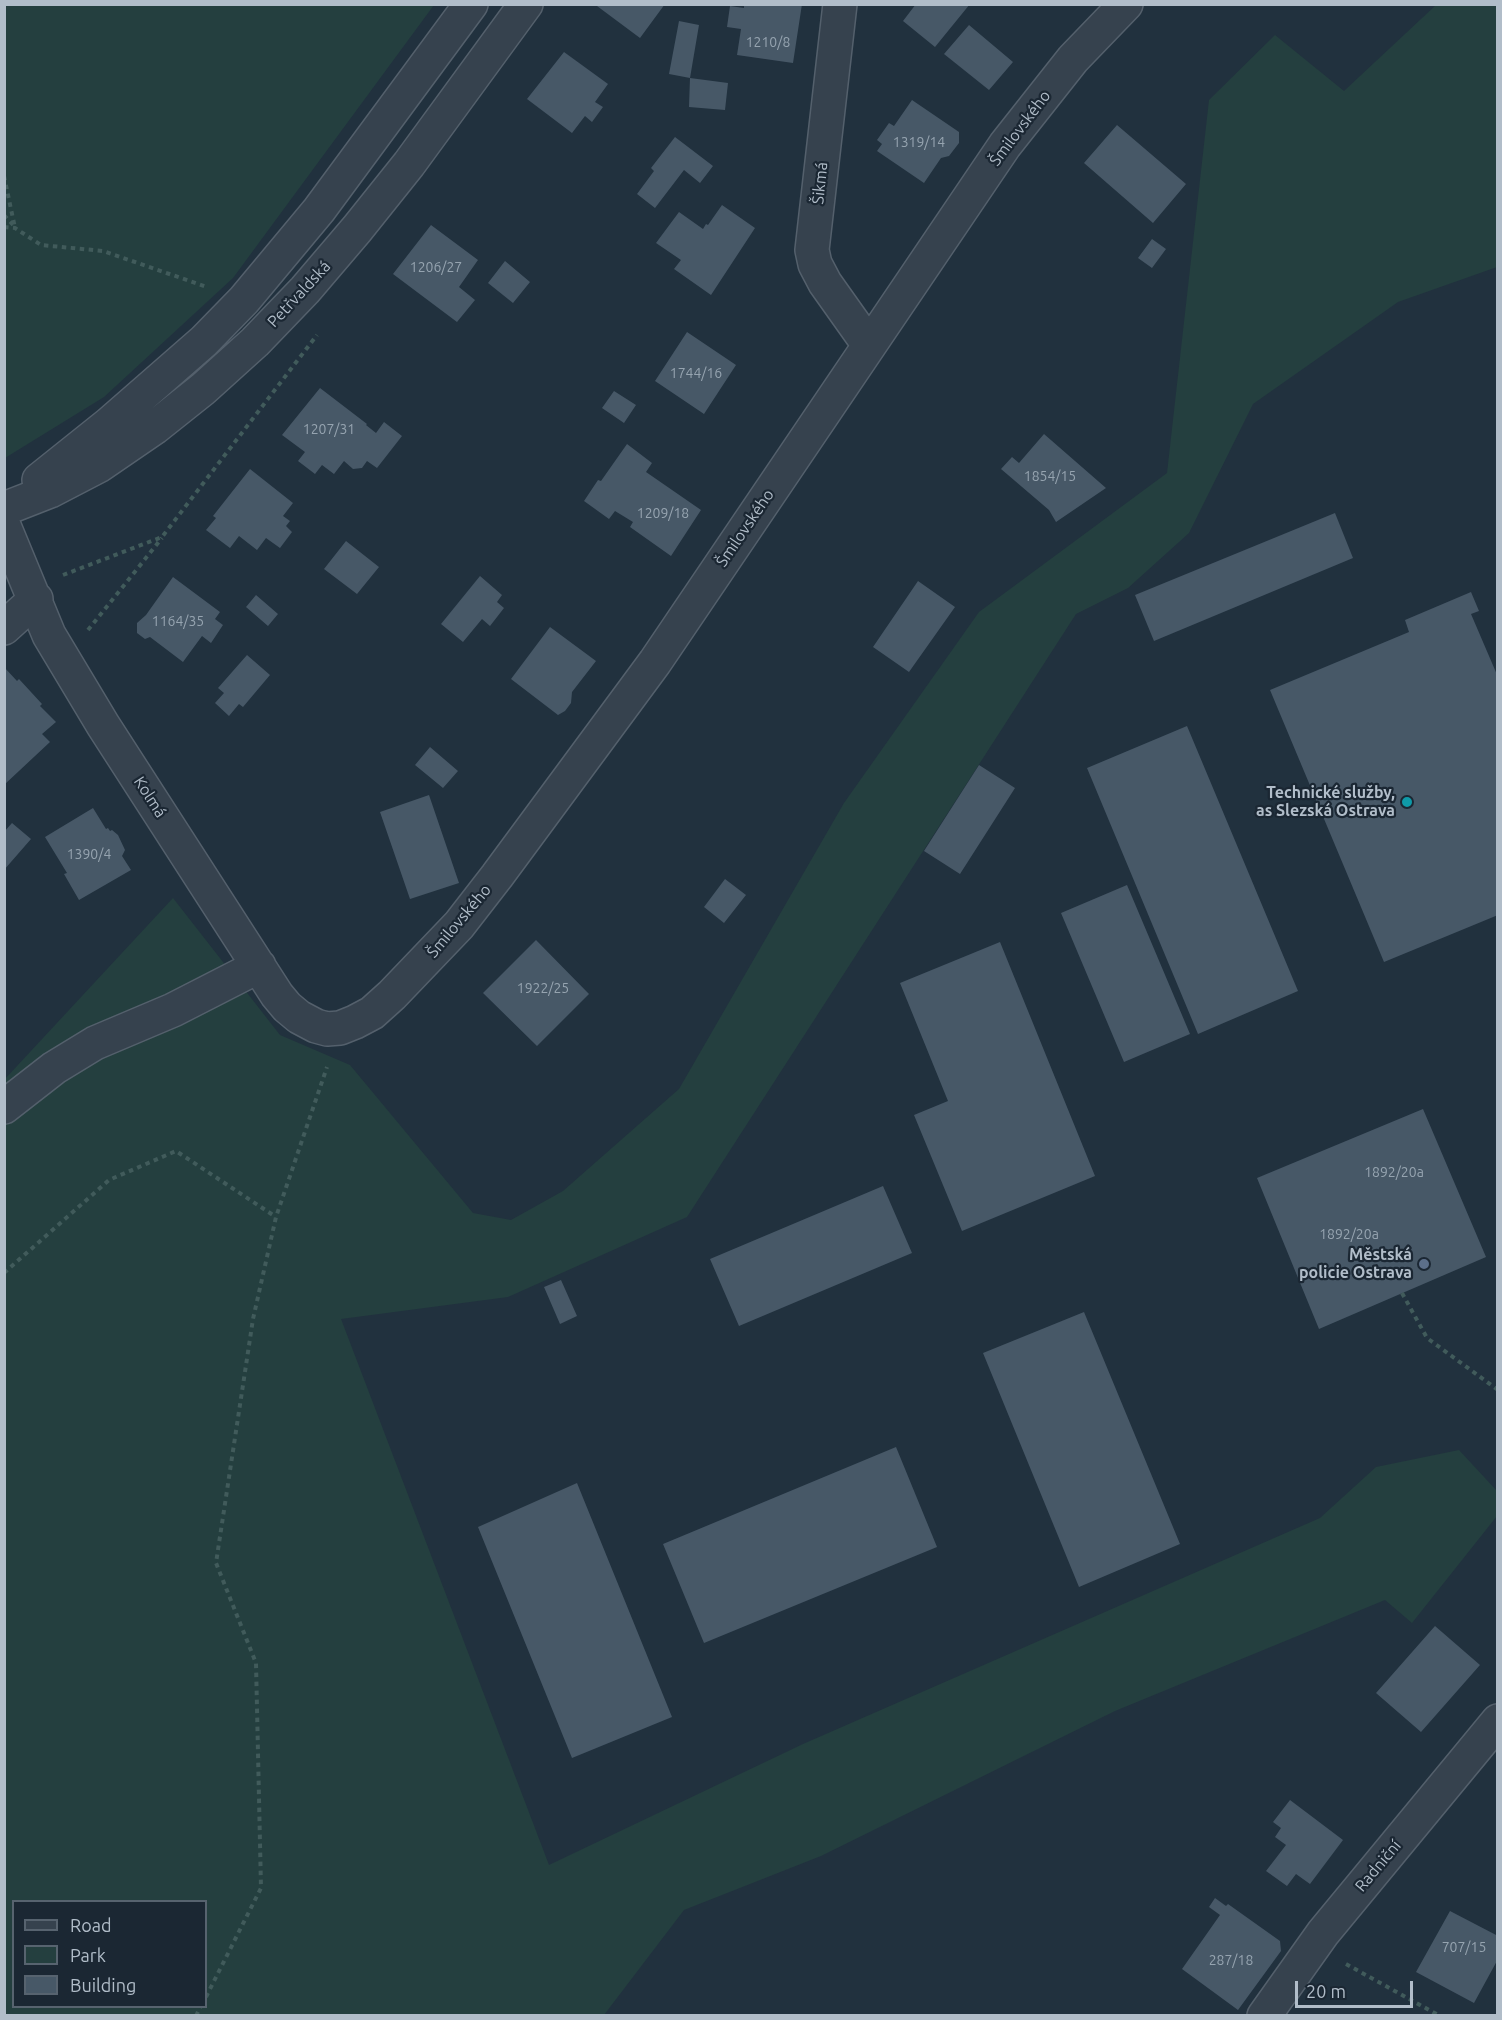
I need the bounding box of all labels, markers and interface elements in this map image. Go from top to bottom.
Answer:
house number: 1210/8 [746,34,790,50]
street label: Šmilovského [985,86,1055,170]
house number: 1319/14 [893,134,945,150]
street label: Šikmá [808,161,832,205]
street label: Petřvaldská [263,257,335,331]
house number: 1206/27 [410,259,462,275]
house number: 1744/16 [670,365,722,381]
house number: 1207/31 [303,421,355,437]
house number: 1854/15 [1024,468,1076,484]
street label: Šmilovského [712,486,778,570]
house number: 1209/18 [637,505,689,521]
house number: 1164/35 [152,613,204,629]
street label: Kolmá [130,773,170,821]
place label: Technické služby, as Slezská Ostrava [1256,783,1395,821]
marker: Technické služby, as Slezská Ostrava [1400,795,1414,809]
house number: 1390/4 [67,846,111,862]
street label: Šmilovského [423,881,495,961]
house number: 1922/25 [517,980,569,996]
house number: 1892/20a [1364,1164,1424,1180]
house number: 1892/20a [1319,1226,1379,1242]
place label: Městská policie Ostrava [1299,1245,1412,1283]
marker: Městská policie Ostrava [1417,1257,1431,1271]
street label: Radniční [1351,1836,1405,1896]
legend [12,1900,207,2008]
text: Road [70,1915,112,1935]
house number: 707/15 [1442,1939,1486,1955]
text: Park [70,1945,106,1965]
house number: 287/18 [1209,1952,1253,1968]
scale bar [1298,1969,1416,2007]
text: Building [70,1975,136,1995]
text: 20 m [1306,1981,1346,2001]

